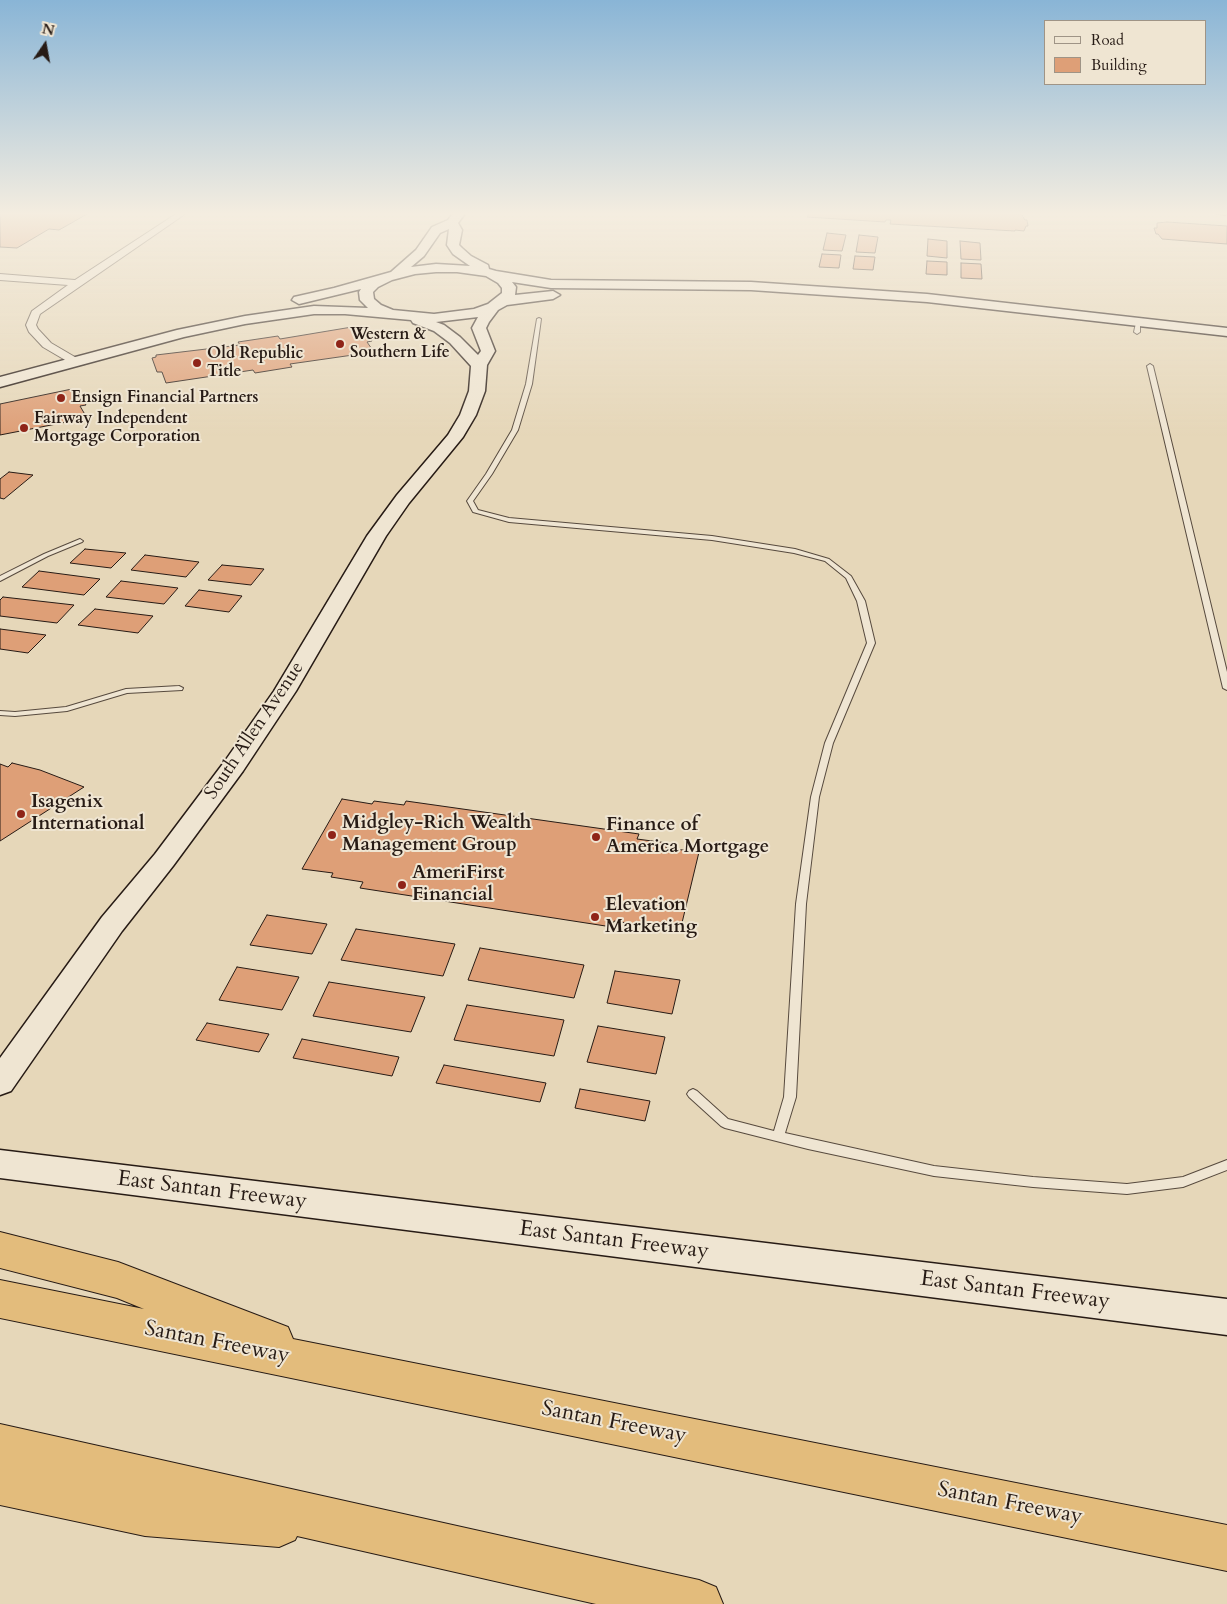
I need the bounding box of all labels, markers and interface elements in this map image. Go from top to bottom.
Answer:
text: N [40,19,56,40]
north arrow [20,20,70,70]
legend [1044,20,1207,85]
text: Road [1091,30,1124,50]
text: Building [1091,55,1147,75]
place label: Western & Southern Life [350,325,450,363]
marker: Western & Southern Life [334,338,346,350]
place label: Old Republic Title [207,344,303,382]
marker: Old Republic Title [191,357,203,369]
place label: Ensign Financial Partners [71,388,258,408]
marker: Ensign Financial Partners [55,392,67,404]
place label: Fairway Independent Mortgage Corporation [34,409,200,447]
marker: Fairway Independent Mortgage Corporation [18,422,30,434]
street label: South Allen Avenue [201,658,309,804]
place label: Isagenix International [31,792,145,836]
marker: Isagenix International [15,808,27,820]
place label: Midgley-Rich Wealth Management Group [342,813,531,857]
place label: Finance of America Mortgage [606,815,769,859]
marker: Midgley-Rich Wealth Management Group [326,829,338,841]
marker: Finance of America Mortgage [590,831,602,843]
place label: AmeriFirst Financial [412,863,504,907]
marker: AmeriFirst Financial [396,879,408,891]
place label: Elevation Marketing [605,895,697,939]
marker: Elevation Marketing [589,911,601,923]
street label: East Santan Freeway [116,1166,308,1216]
street label: East Santan Freeway [518,1216,710,1266]
street label: East Santan Freeway [919,1266,1111,1316]
street label: Santan Freeway [142,1316,292,1370]
street label: Santan Freeway [539,1396,689,1450]
street label: Santan Freeway [935,1477,1085,1531]

